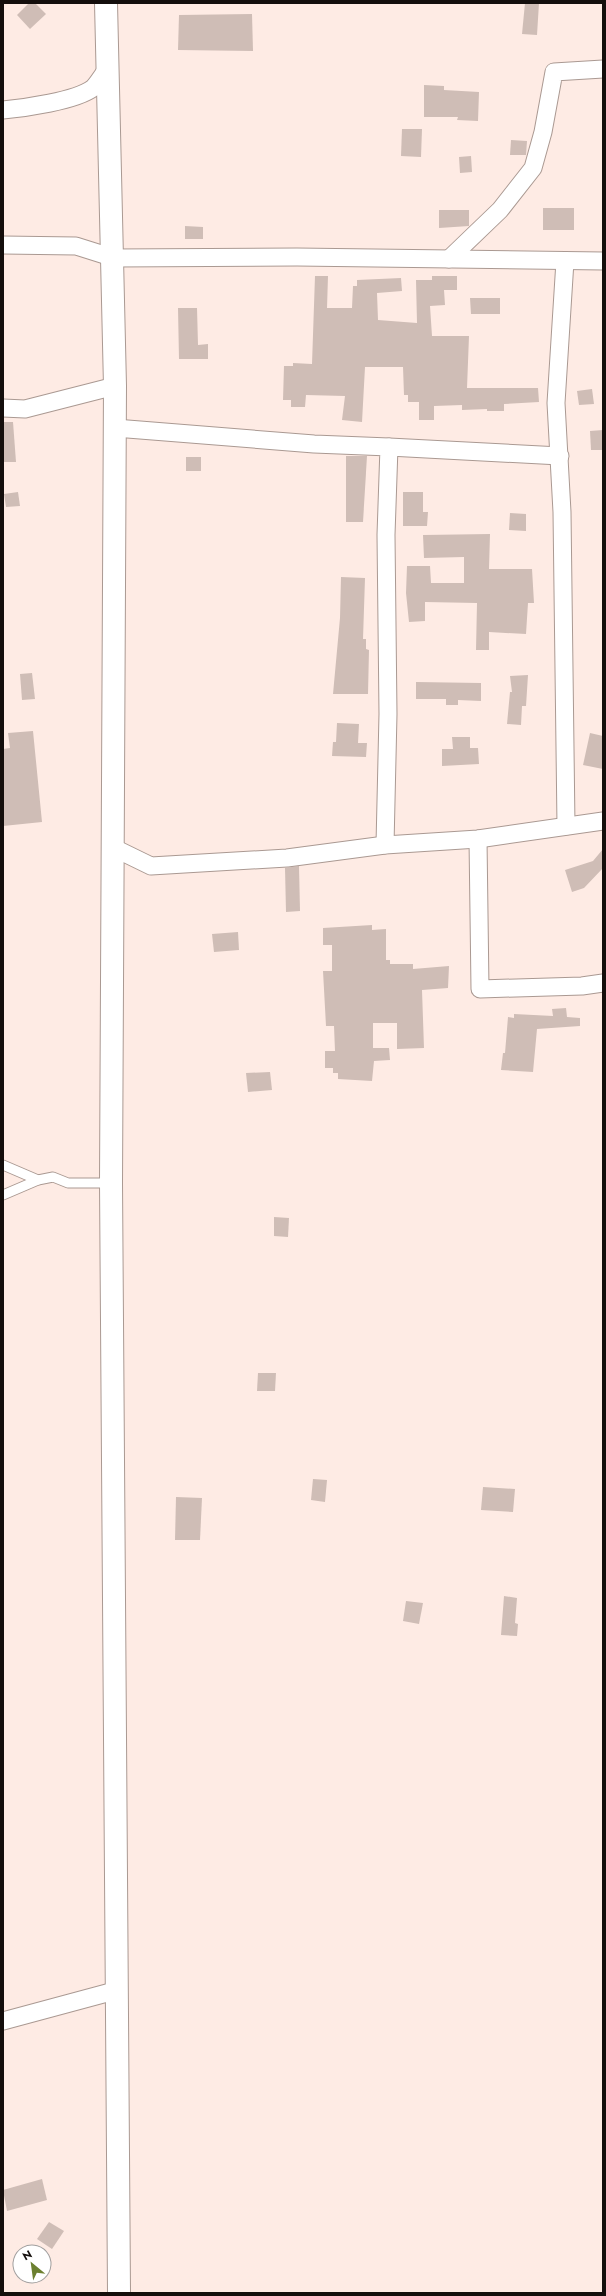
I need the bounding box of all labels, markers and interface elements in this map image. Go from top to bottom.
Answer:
north arrow [12,2244,52,2284]
text: N [19,2246,35,2264]

